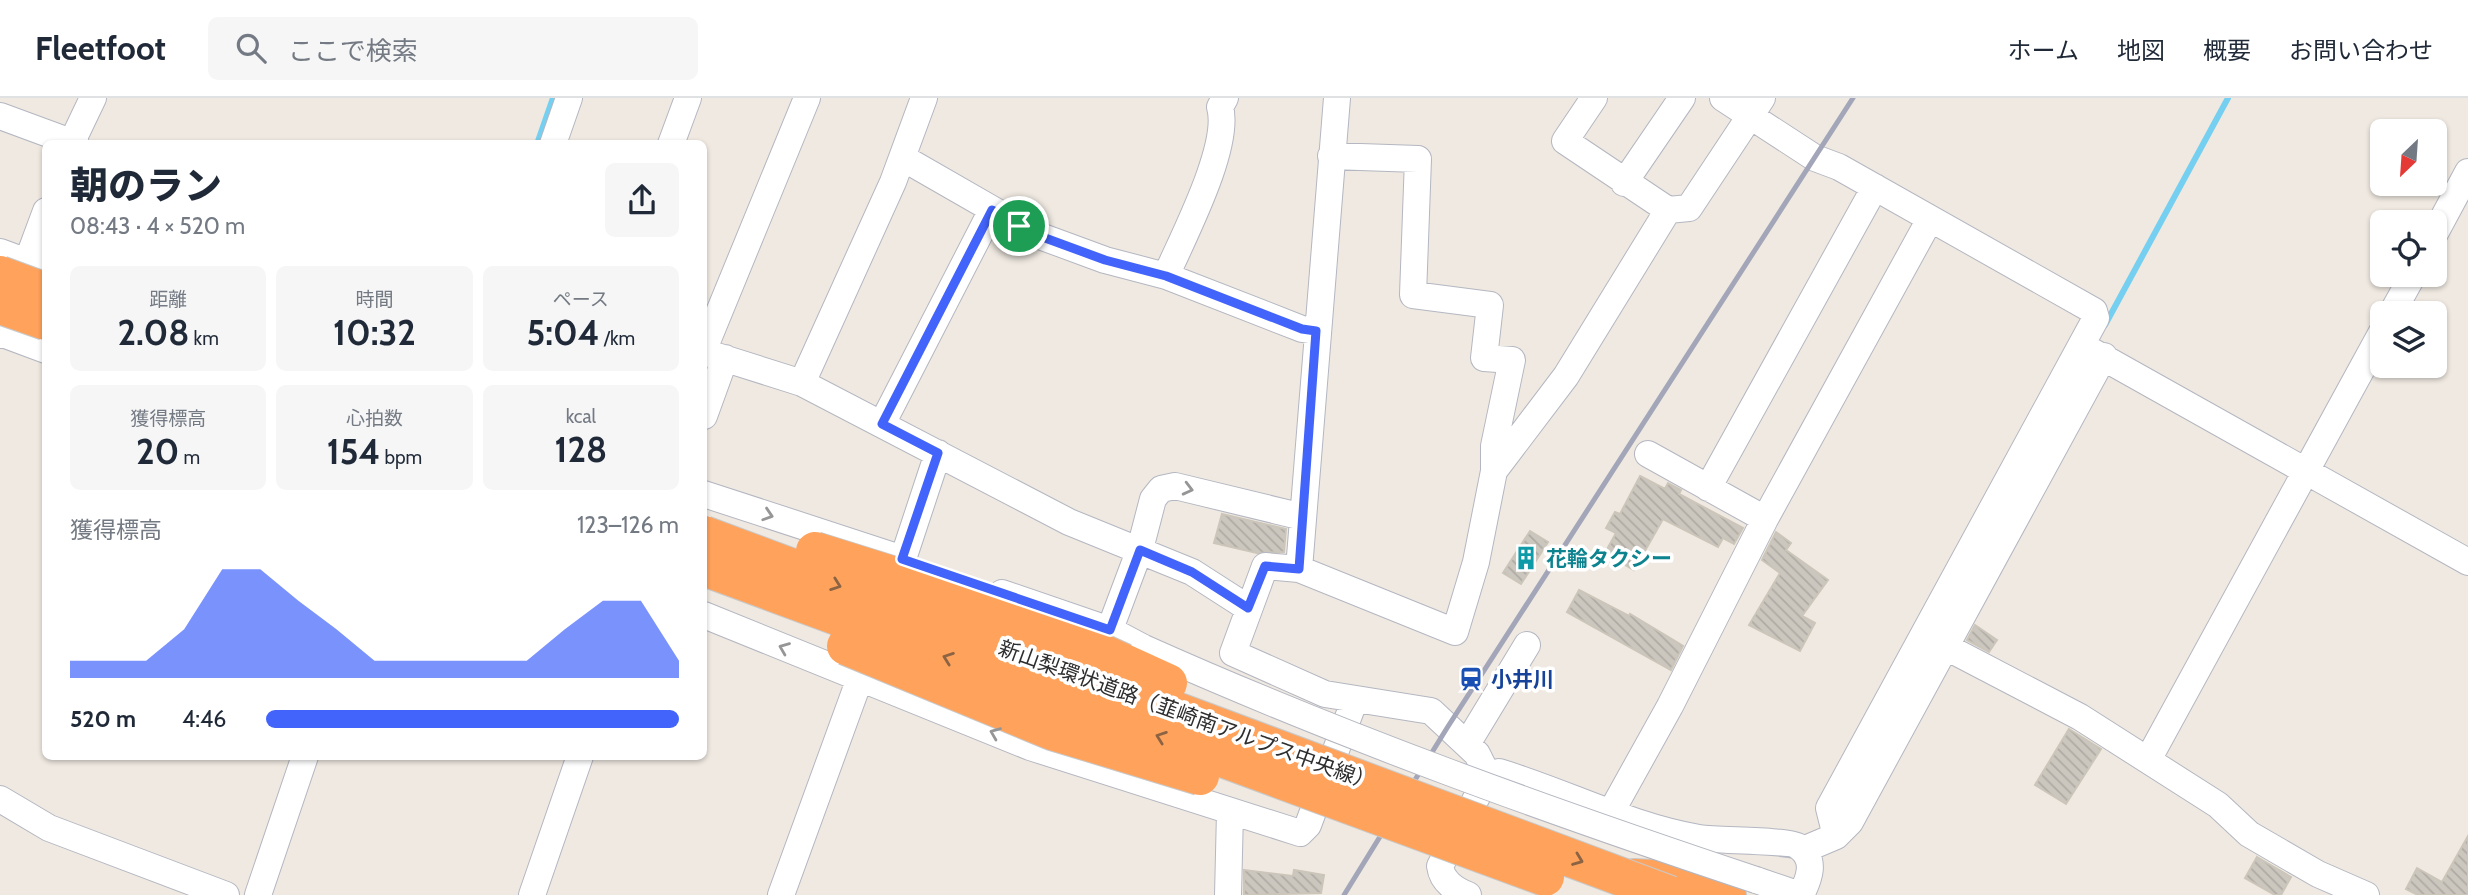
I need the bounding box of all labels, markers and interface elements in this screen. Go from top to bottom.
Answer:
search box [208,17,698,80]
text: Fleetfoot [35,28,166,68]
icon: search [232,29,270,67]
text: ここで検索 [288,35,418,67]
text: ホーム [2008,36,2079,65]
text: 地図 [2117,36,2165,65]
text: 概要 [2203,36,2251,65]
text: お問い合わせ [2289,36,2433,65]
north arrow [2370,119,2446,196]
map controls [2370,119,2447,378]
text: 朝のラン [70,162,222,209]
button: share [605,163,679,237]
pin [989,196,1049,256]
icon: arrive [1000,207,1038,245]
button: locate [2370,210,2447,287]
text: 08:43 · 4 × 520 m [70,212,245,240]
text: 距離 [149,288,187,311]
text: 時間 [355,288,394,311]
text: ペース [553,288,609,311]
button: layers [2370,301,2447,378]
text: 2.08 [118,311,189,354]
text: 10:32 [333,311,416,354]
text: 5:04 [527,311,600,354]
text: km [189,327,219,350]
text: /km [600,327,635,350]
text: kcal [566,405,596,428]
text: 獲得標高 [130,407,206,430]
text: 心拍数 [346,407,403,430]
text: 128 [555,428,607,471]
text: 20 [136,430,179,473]
text: 154 [327,430,380,473]
text: m [179,446,200,469]
text: bpm [380,446,422,469]
one-way arrow [1182,481,1194,495]
one-way arrow [762,507,774,522]
text: 123–126 m [577,511,679,539]
text: 獲得標高 [70,516,162,544]
building icon: 花輪タクシー [1512,544,1540,572]
place label: 花輪タクシー [1546,546,1672,571]
one-way arrow [830,576,842,590]
street label: 新山梨環状道路（韮崎南アルプス中央線） [995,635,1379,795]
one-way arrow [779,642,791,656]
one-way arrow [942,652,954,666]
station icon: 小井川 [1457,665,1485,693]
place label: 小井川 [1491,667,1554,692]
text: 520 m [70,705,136,733]
text: 4:46 [182,705,226,733]
one-way arrow [990,727,1003,741]
one-way arrow [1155,731,1167,745]
one-way arrow [1571,852,1583,866]

